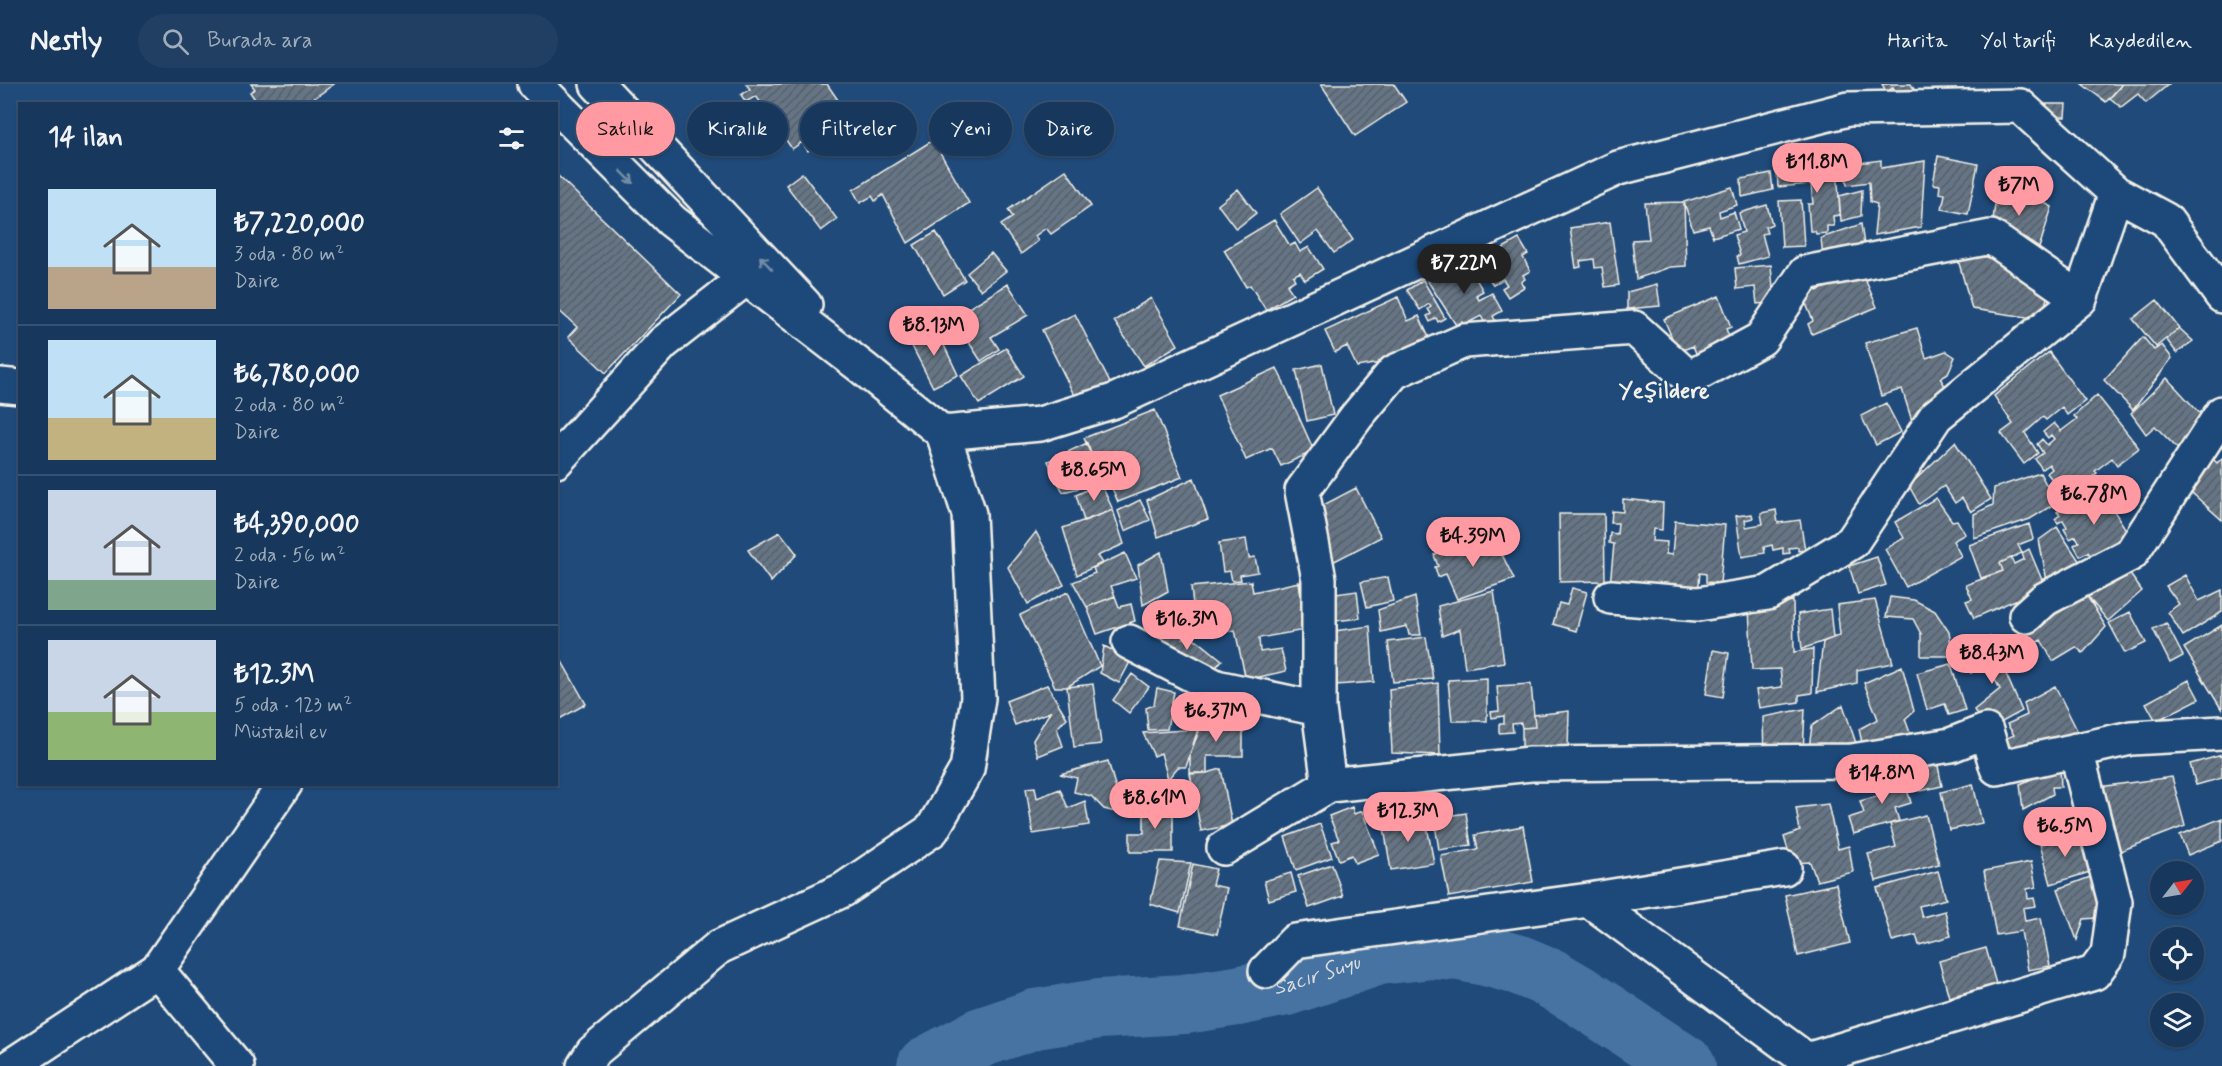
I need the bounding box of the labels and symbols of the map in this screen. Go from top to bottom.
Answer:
pin: ₺11.8M [1768,143,1866,194]
pin: ₺7M [1990,166,2048,217]
one-way arrow [620,169,635,184]
pin: ₺7.22M [1415,244,1513,295]
one-way arrow [759,256,774,271]
pin: ₺8.13M [885,306,983,357]
district label: Yeşildere [1619,378,1710,406]
pin: ₺8.65M [1045,451,1143,502]
pin: ₺6.78M [2045,475,2143,526]
pin: ₺4.39M [1424,517,1522,568]
pin: ₺16.3M [1138,600,1236,651]
pin: ₺8.43M [1943,634,2041,685]
pin: ₺6.37M [1167,692,1265,743]
pin: ₺14.8M [1833,754,1931,805]
pin: ₺8.61M [1106,779,1204,830]
pin: ₺12.3M [1359,792,1457,843]
pin: ₺6.5M [2023,807,2107,858]
north arrow [2150,861,2204,915]
water label: Sacır Suyu [1271,948,1365,1002]

